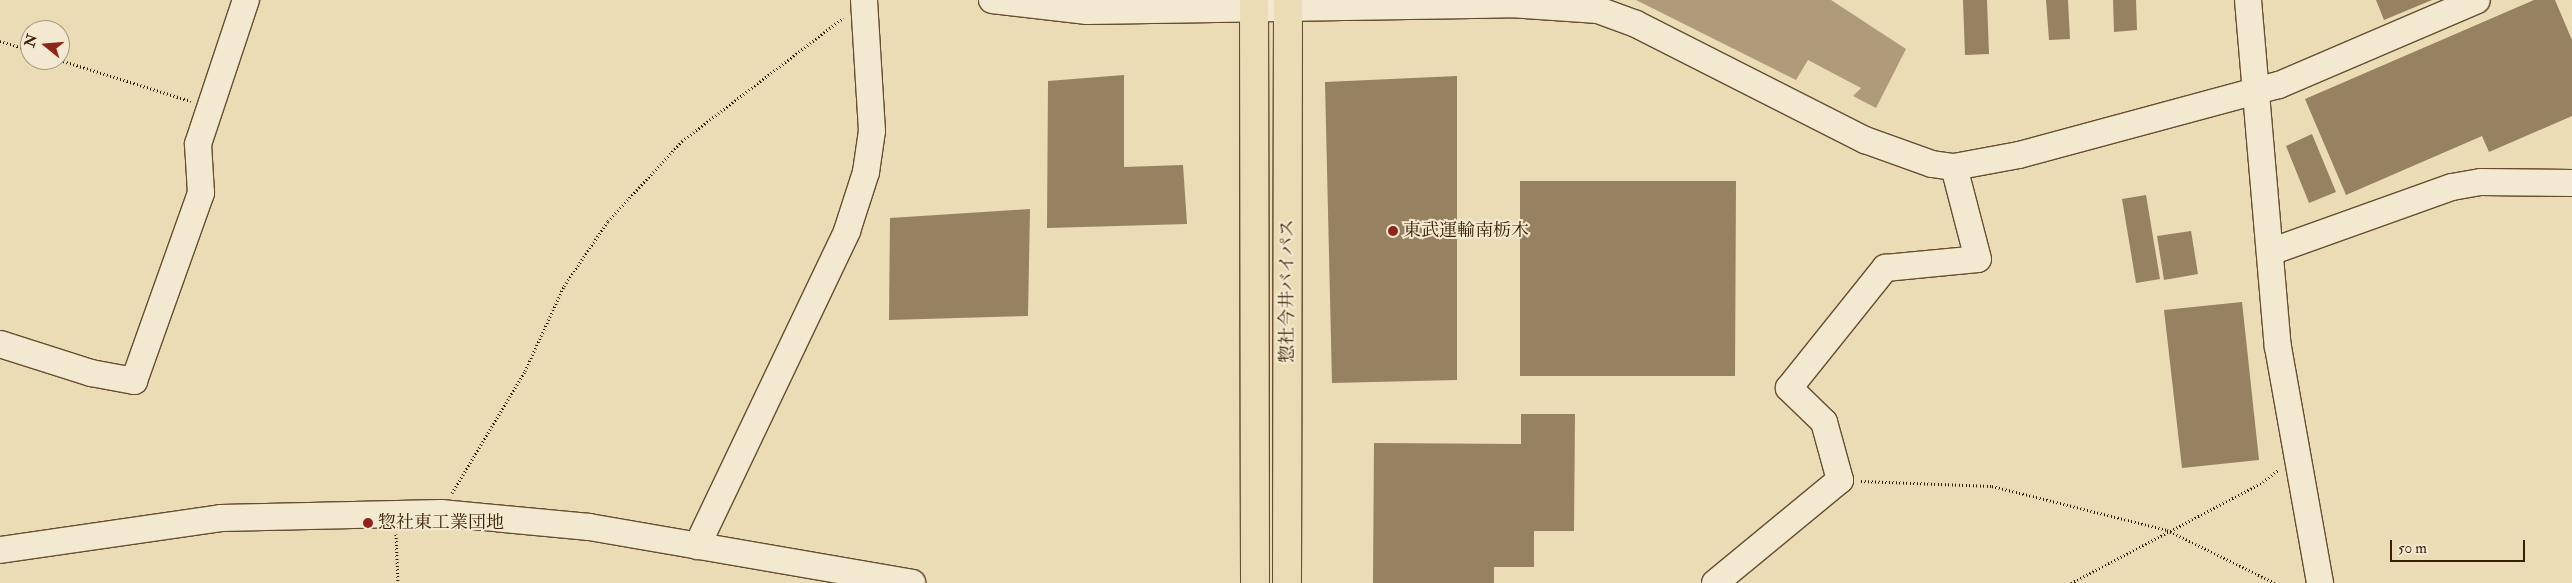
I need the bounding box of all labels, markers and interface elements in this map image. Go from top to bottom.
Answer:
north arrow [20,20,70,70]
text: N [21,32,41,49]
street label: 惣社今井バイパス [1277,219,1299,363]
place label: 東武運輸南栃木 [1403,220,1529,242]
marker: 東武運輸南栃木 [1387,225,1399,237]
place label: 惣社東工業団地 [378,512,504,534]
marker: 惣社東工業団地 [362,517,374,529]
scale bar [2392,530,2527,562]
text: 50 m [2398,539,2427,558]

